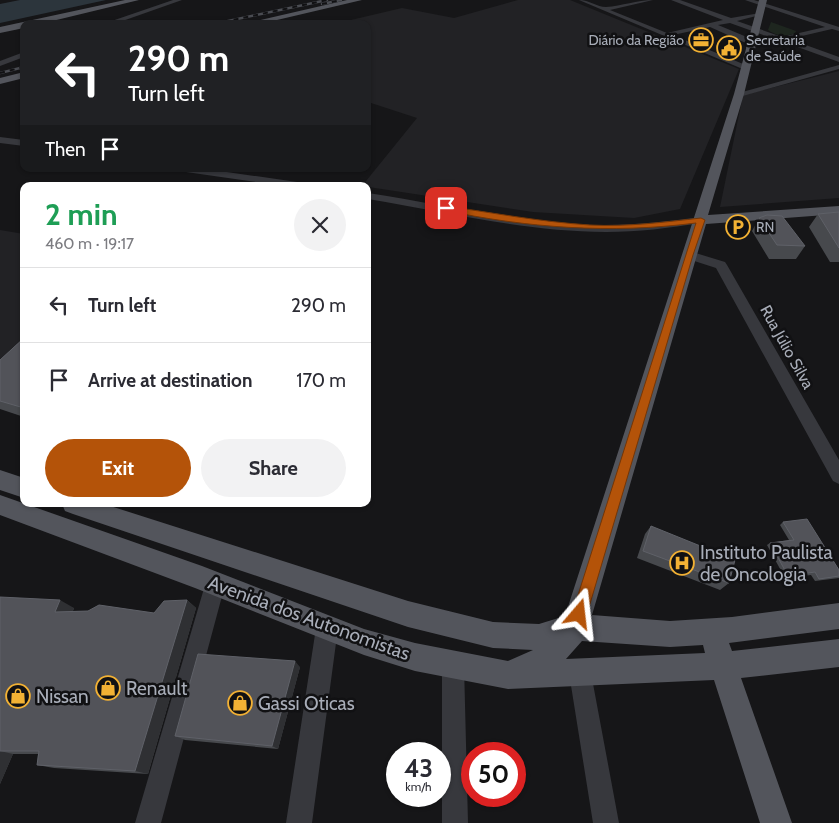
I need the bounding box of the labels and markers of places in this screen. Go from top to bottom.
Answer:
office icon: Diário da Região [688,27,714,53]
place label: Diário da Região [588,31,684,49]
place label: Secretaria de Saúde [746,31,805,65]
public building icon: Secretaria de Saúde [716,35,742,61]
pin [425,187,467,229]
parking icon: RN [725,214,751,240]
place label: RN [756,218,774,236]
place label: Instituto Paulista de Oncologia [700,541,833,586]
hospital icon: Instituto Paulista de Oncologia [669,550,695,576]
shop icon: Renault [95,675,121,701]
place label: Renault [126,677,188,700]
shop icon: Nissan [5,683,31,709]
place label: Nissan [36,685,89,708]
shop icon: Gassi Oticas [227,690,253,716]
place label: Gassi Oticas [258,692,355,715]

